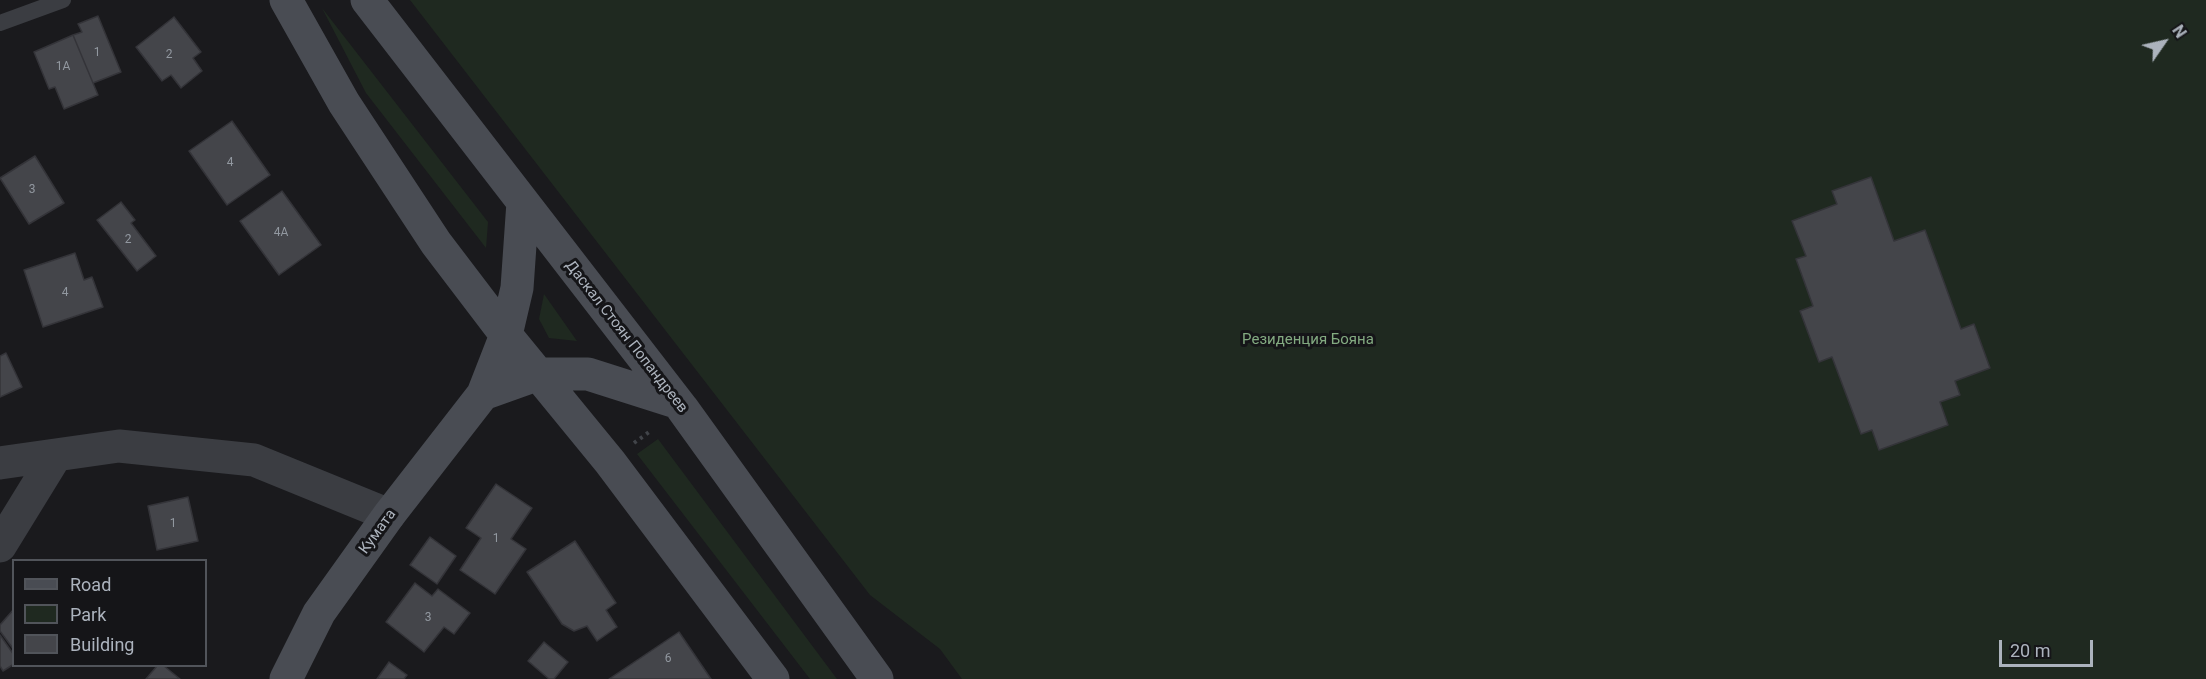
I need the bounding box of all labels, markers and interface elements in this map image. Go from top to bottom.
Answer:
north arrow [2134,12,2194,72]
text: N [2168,22,2190,42]
house number: 1 [94,46,100,60]
house number: 2 [166,48,172,62]
house number: 1А [56,60,70,74]
house number: 4 [227,156,233,170]
house number: 3 [29,183,35,197]
house number: 4A [274,226,288,240]
house number: 2 [125,233,131,247]
street label: Даскал Стоян Попандреев [561,257,691,417]
house number: 4 [62,286,68,300]
park label: Резиденция Бояна [1242,331,1374,349]
street label: Кумата [356,506,400,558]
house number: 1 [170,517,176,531]
house number: 1 [493,532,499,546]
legend [12,559,207,667]
text: Road [70,574,111,595]
text: Park [70,604,106,625]
house number: 3 [425,611,431,625]
scale bar [2002,628,2096,666]
text: Building [70,634,134,655]
text: 20 m [2010,640,2050,661]
house number: 6 [665,652,671,666]

